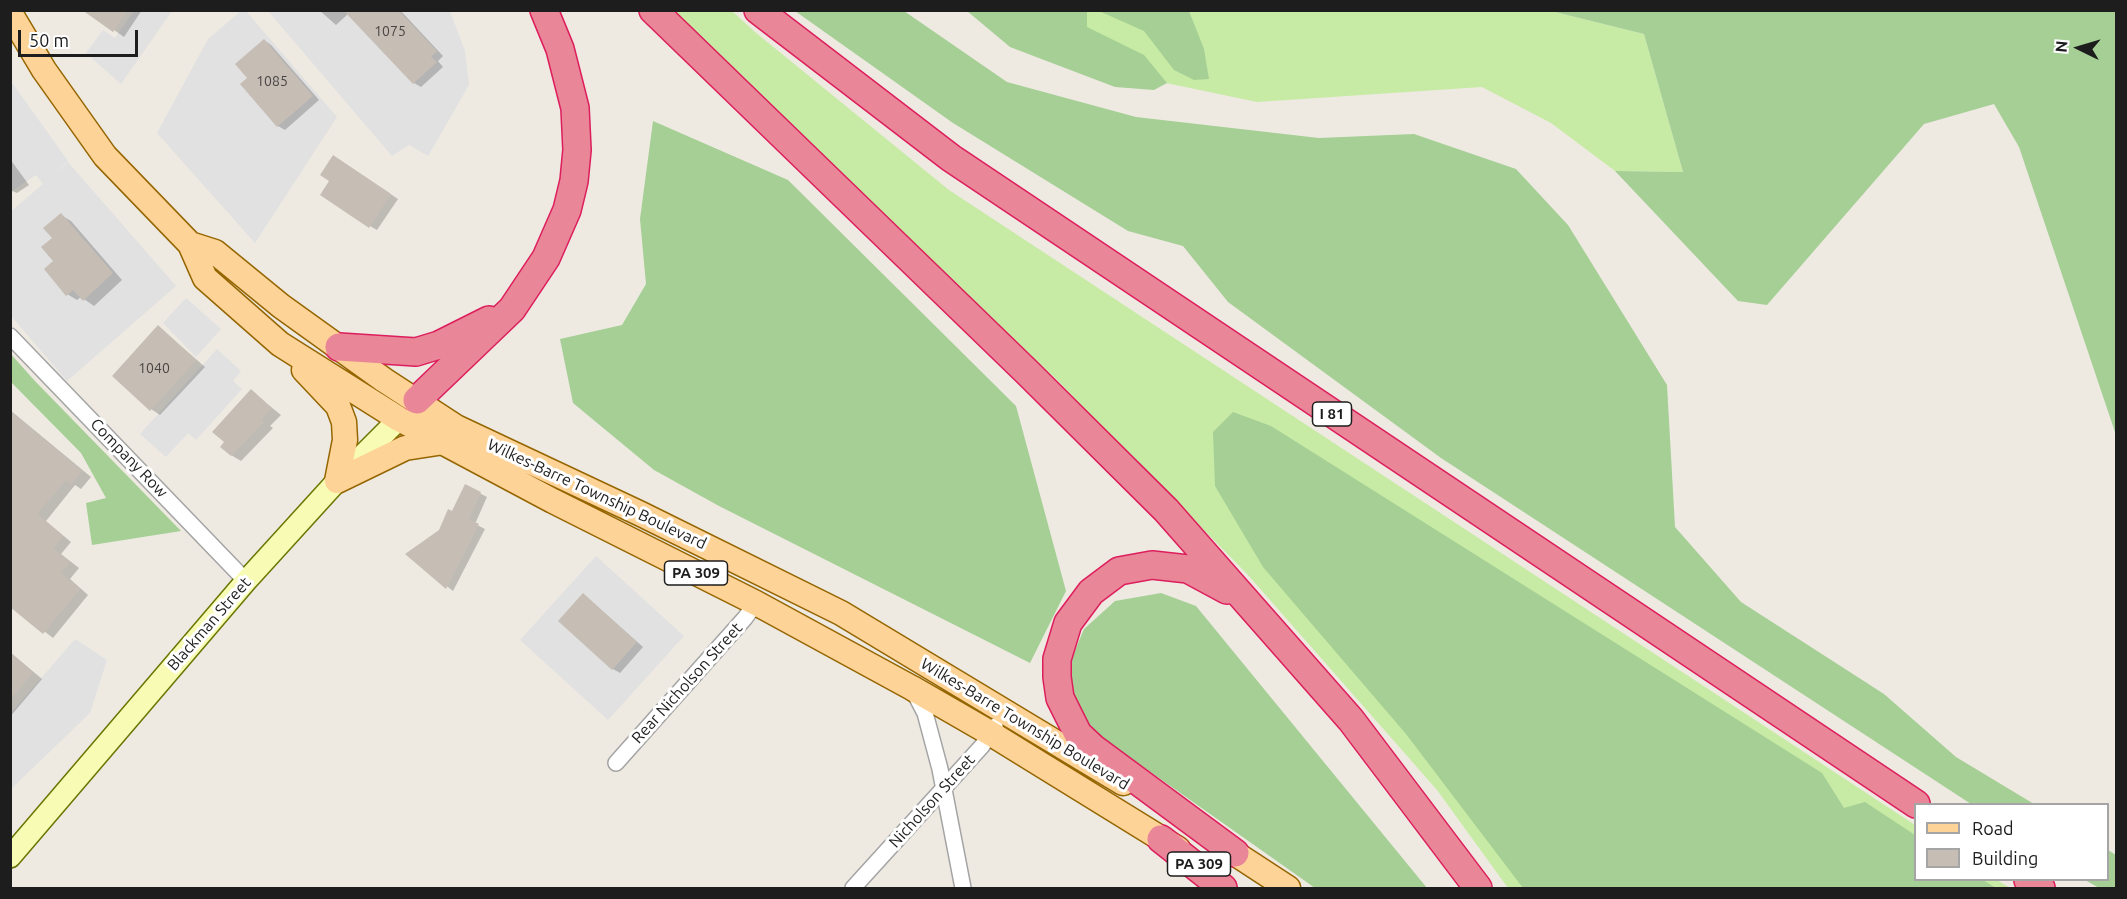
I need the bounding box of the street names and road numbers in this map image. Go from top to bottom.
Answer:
road number: I 81 [1312,402,1352,426]
street label: Company Row [86,414,172,502]
street label: Wilkes-Barre Township Boulevard [484,435,710,553]
road number: PA 309 [664,561,728,585]
street label: Blackman Street [163,573,255,675]
street label: Rear Nicholson Street [628,619,746,747]
street label: Wilkes-Barre Township Boulevard [917,654,1133,794]
street label: Nicholson Street [885,750,979,852]
road number: PA 309 [1168,852,1230,876]

